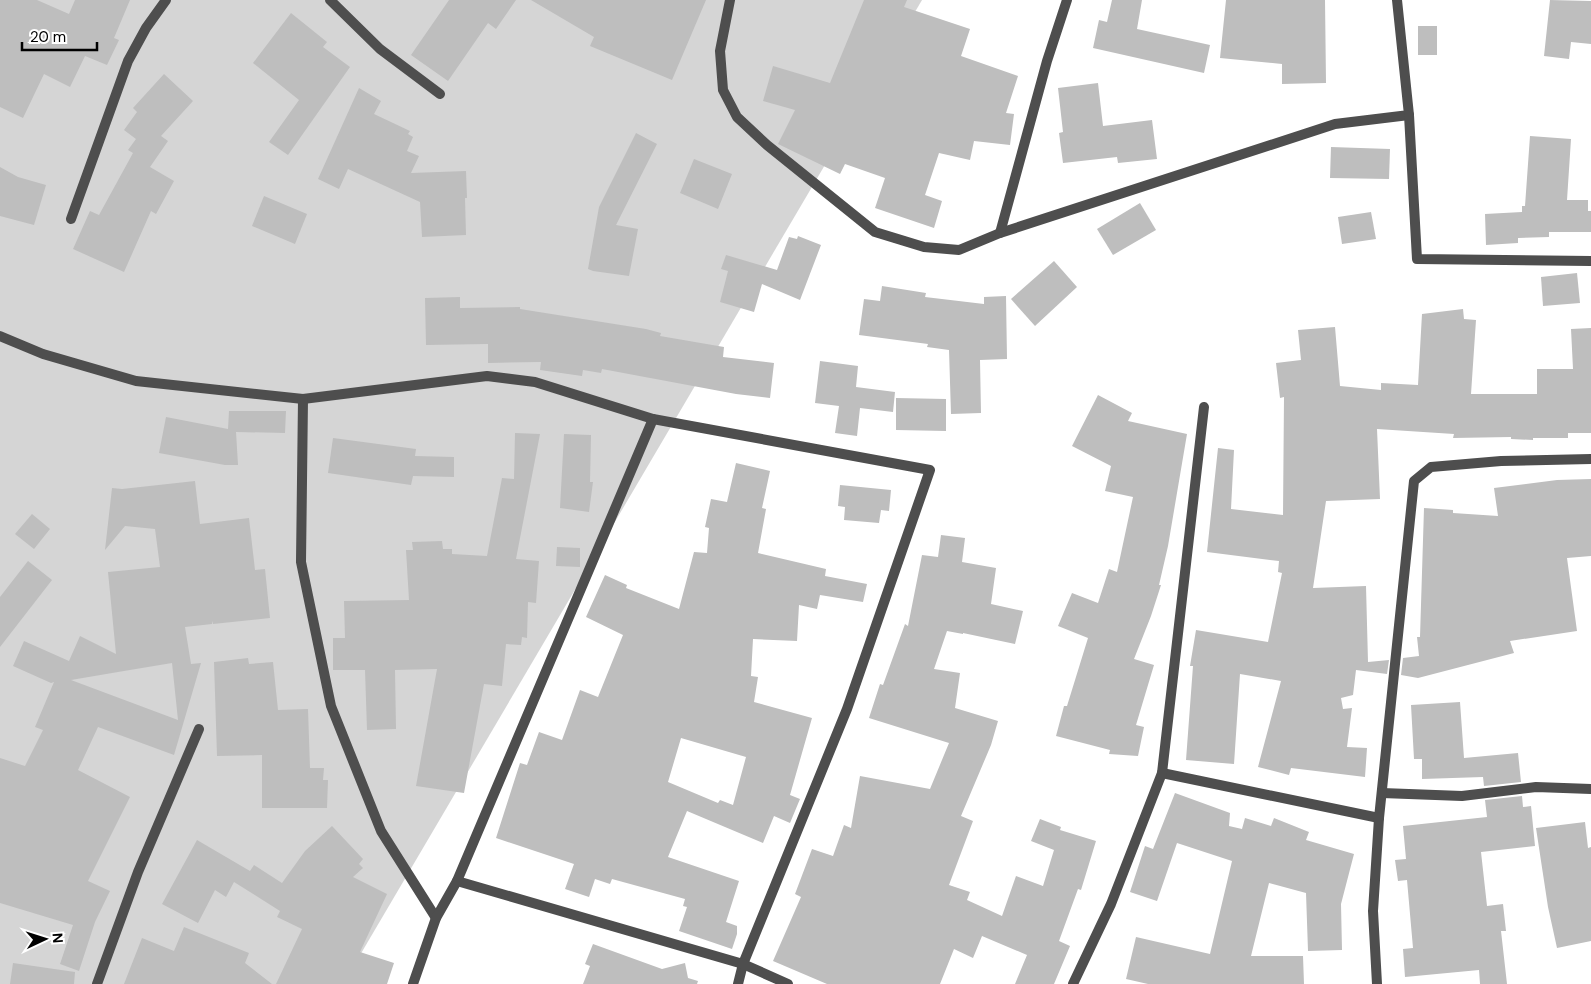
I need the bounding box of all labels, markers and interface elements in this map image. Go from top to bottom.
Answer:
scale bar [22,20,98,52]
text: 20 m [30,27,66,47]
north arrow [20,914,70,964]
text: N [49,932,67,944]

